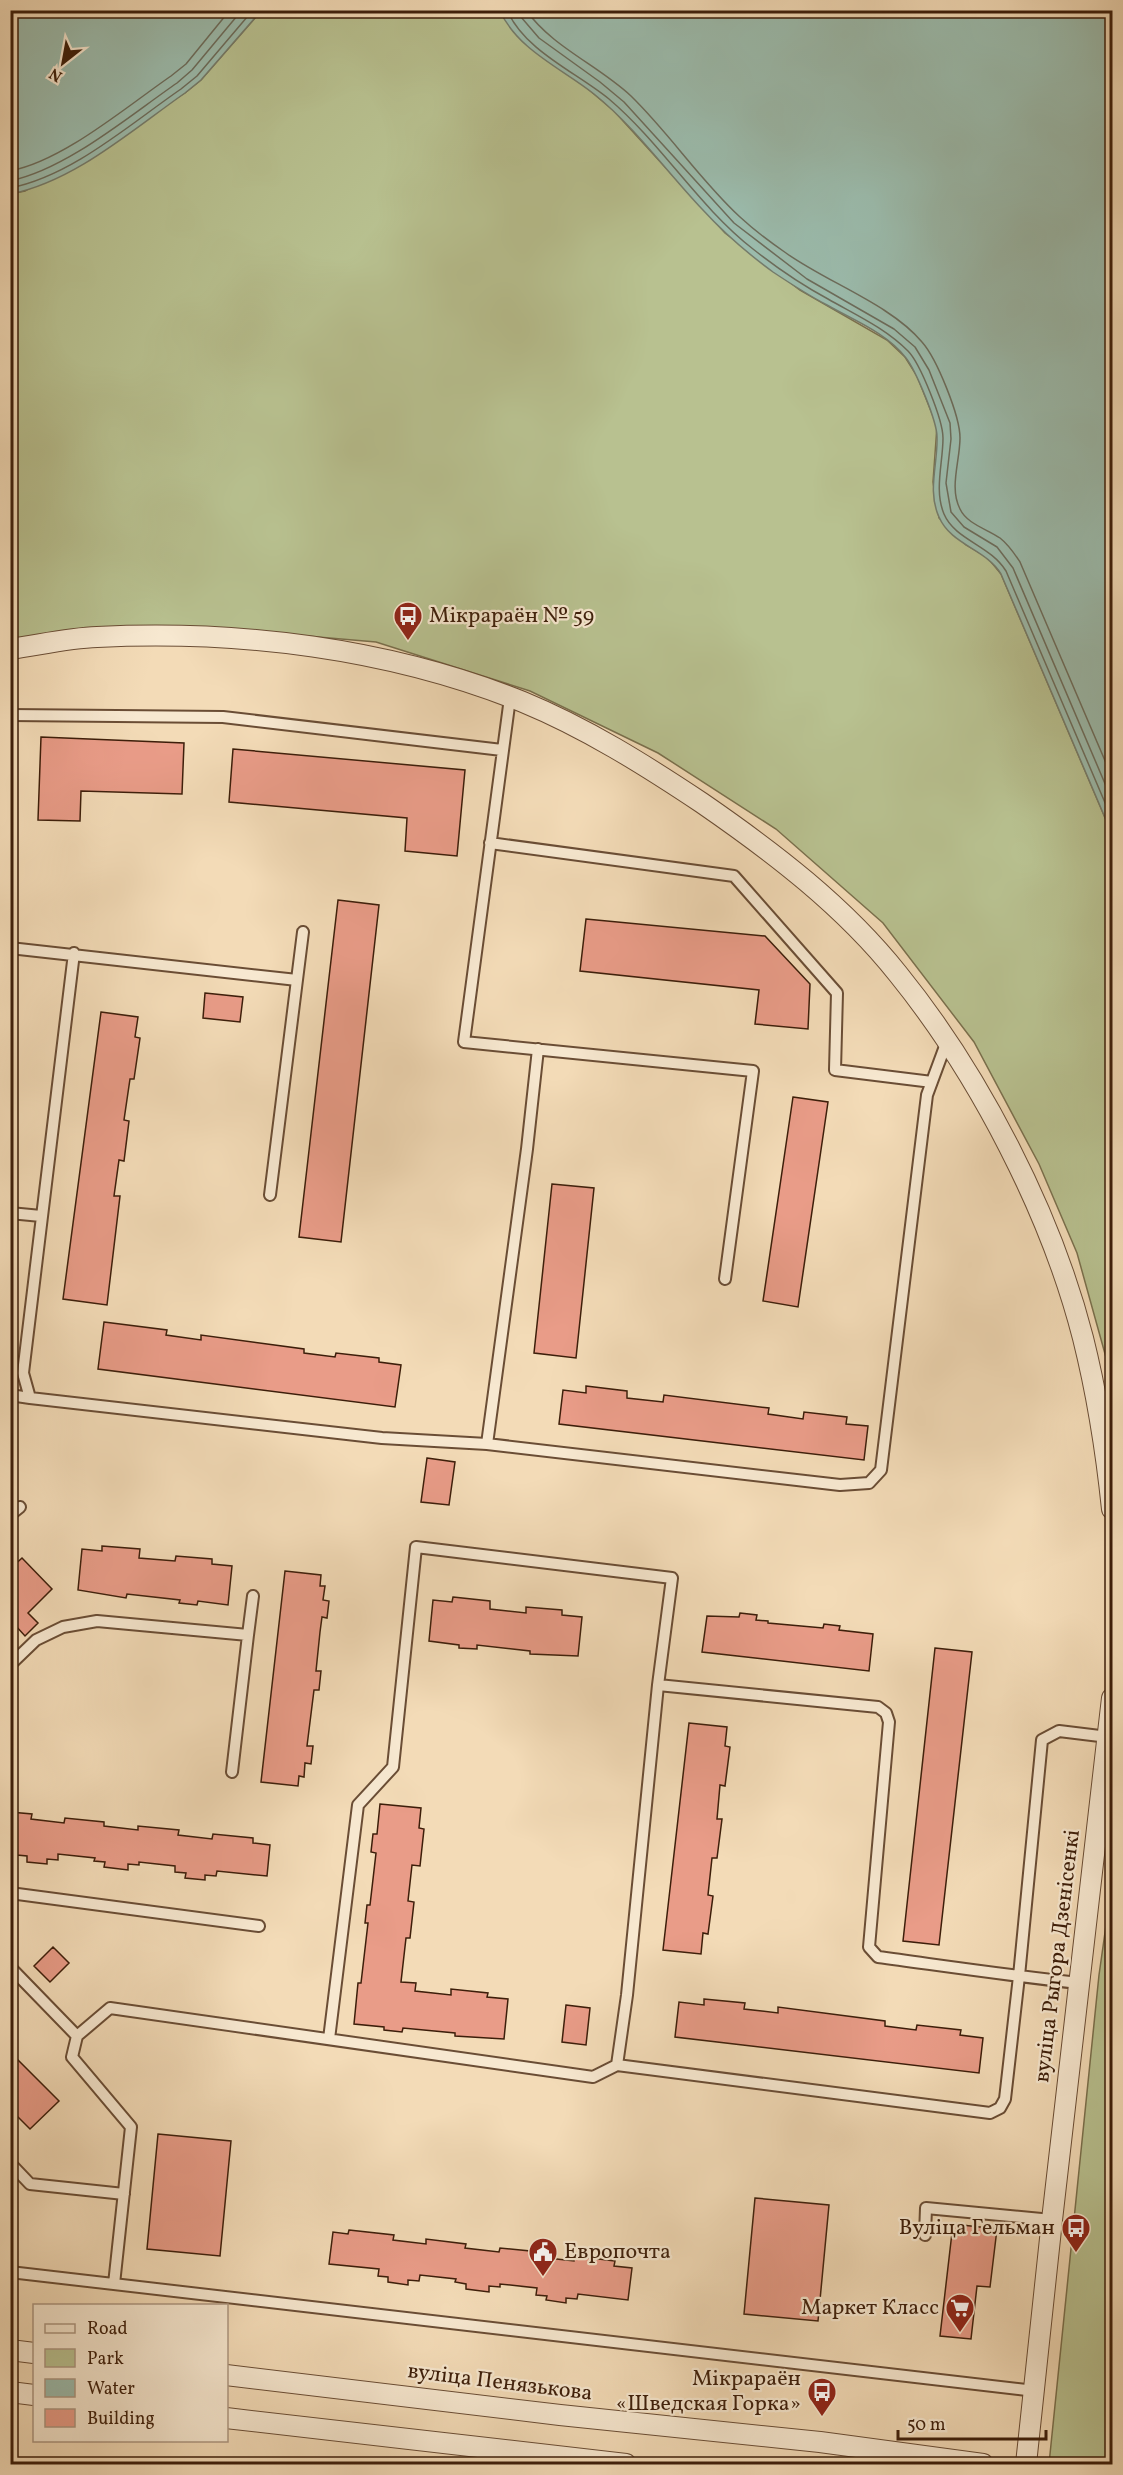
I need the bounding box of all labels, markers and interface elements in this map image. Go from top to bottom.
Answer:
north arrow [33,33,93,93]
text: N [45,62,67,87]
bus stop icon: Мікрараён № 59 [392,600,424,642]
place label: Мікрараён № 59 [429,601,594,632]
street label: вуліца Рыгора Дзенісенкі [1027,1828,1089,2084]
bus stop icon: Вуліца Гельман [1060,2212,1092,2254]
place label: Вуліца Гельман [899,2213,1055,2244]
public building icon: Европочта [527,2236,559,2278]
place label: Европочта [564,2237,671,2268]
supermarket icon: Маркет Класс [944,2292,976,2334]
place label: Маркет Класс [801,2293,939,2324]
legend [33,2304,228,2442]
text: Road [87,2317,128,2342]
text: Park [87,2347,124,2372]
street label: вуліца Пенязькова [406,2356,594,2410]
place label: Мікрараён «Шведская Горка» [616,2364,801,2420]
bus stop icon: Мікрараён «Шведская Горка» [806,2376,838,2418]
text: Water [87,2377,135,2402]
scale bar [898,2403,1046,2441]
text: Building [87,2407,155,2432]
text: 50 m [907,2413,946,2438]

